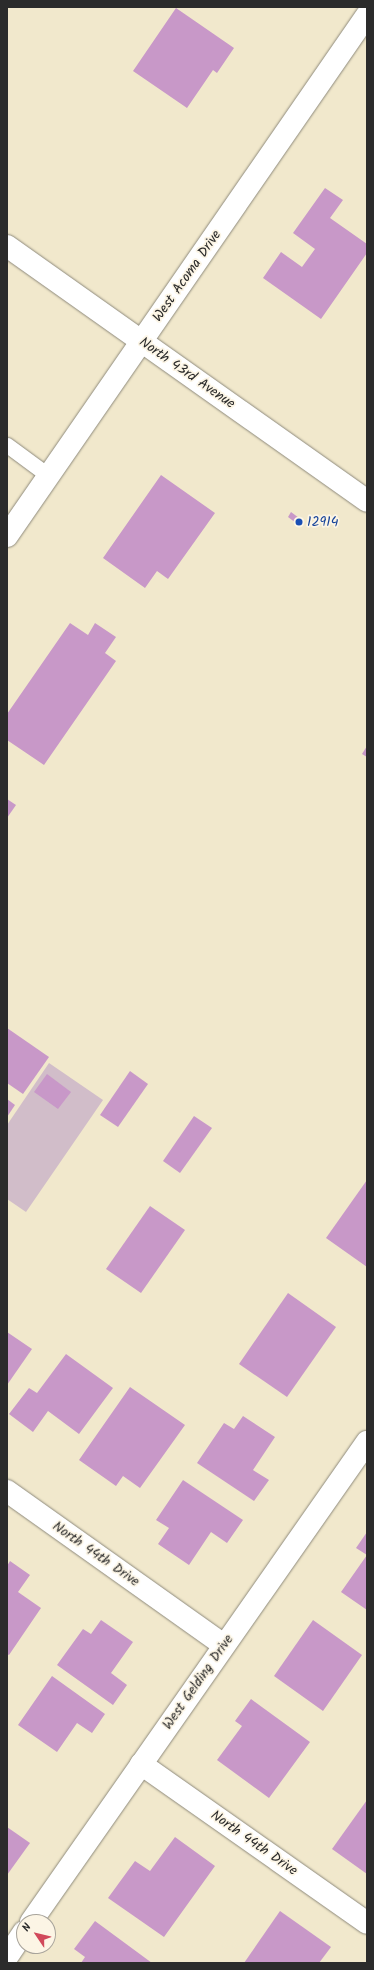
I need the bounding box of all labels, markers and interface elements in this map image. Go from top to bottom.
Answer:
street label: West Acoma Drive [149,227,225,325]
street label: North 43rd Avenue [136,334,238,412]
place label: 12914 [307,514,338,530]
marker: 12914 [294,517,304,527]
street label: North 44th Drive [49,1518,143,1590]
street label: West Gelding Drive [159,1631,237,1733]
street label: North 44th Drive [207,1807,301,1879]
north arrow [16,1914,56,1954]
text: N [18,1920,36,1936]

